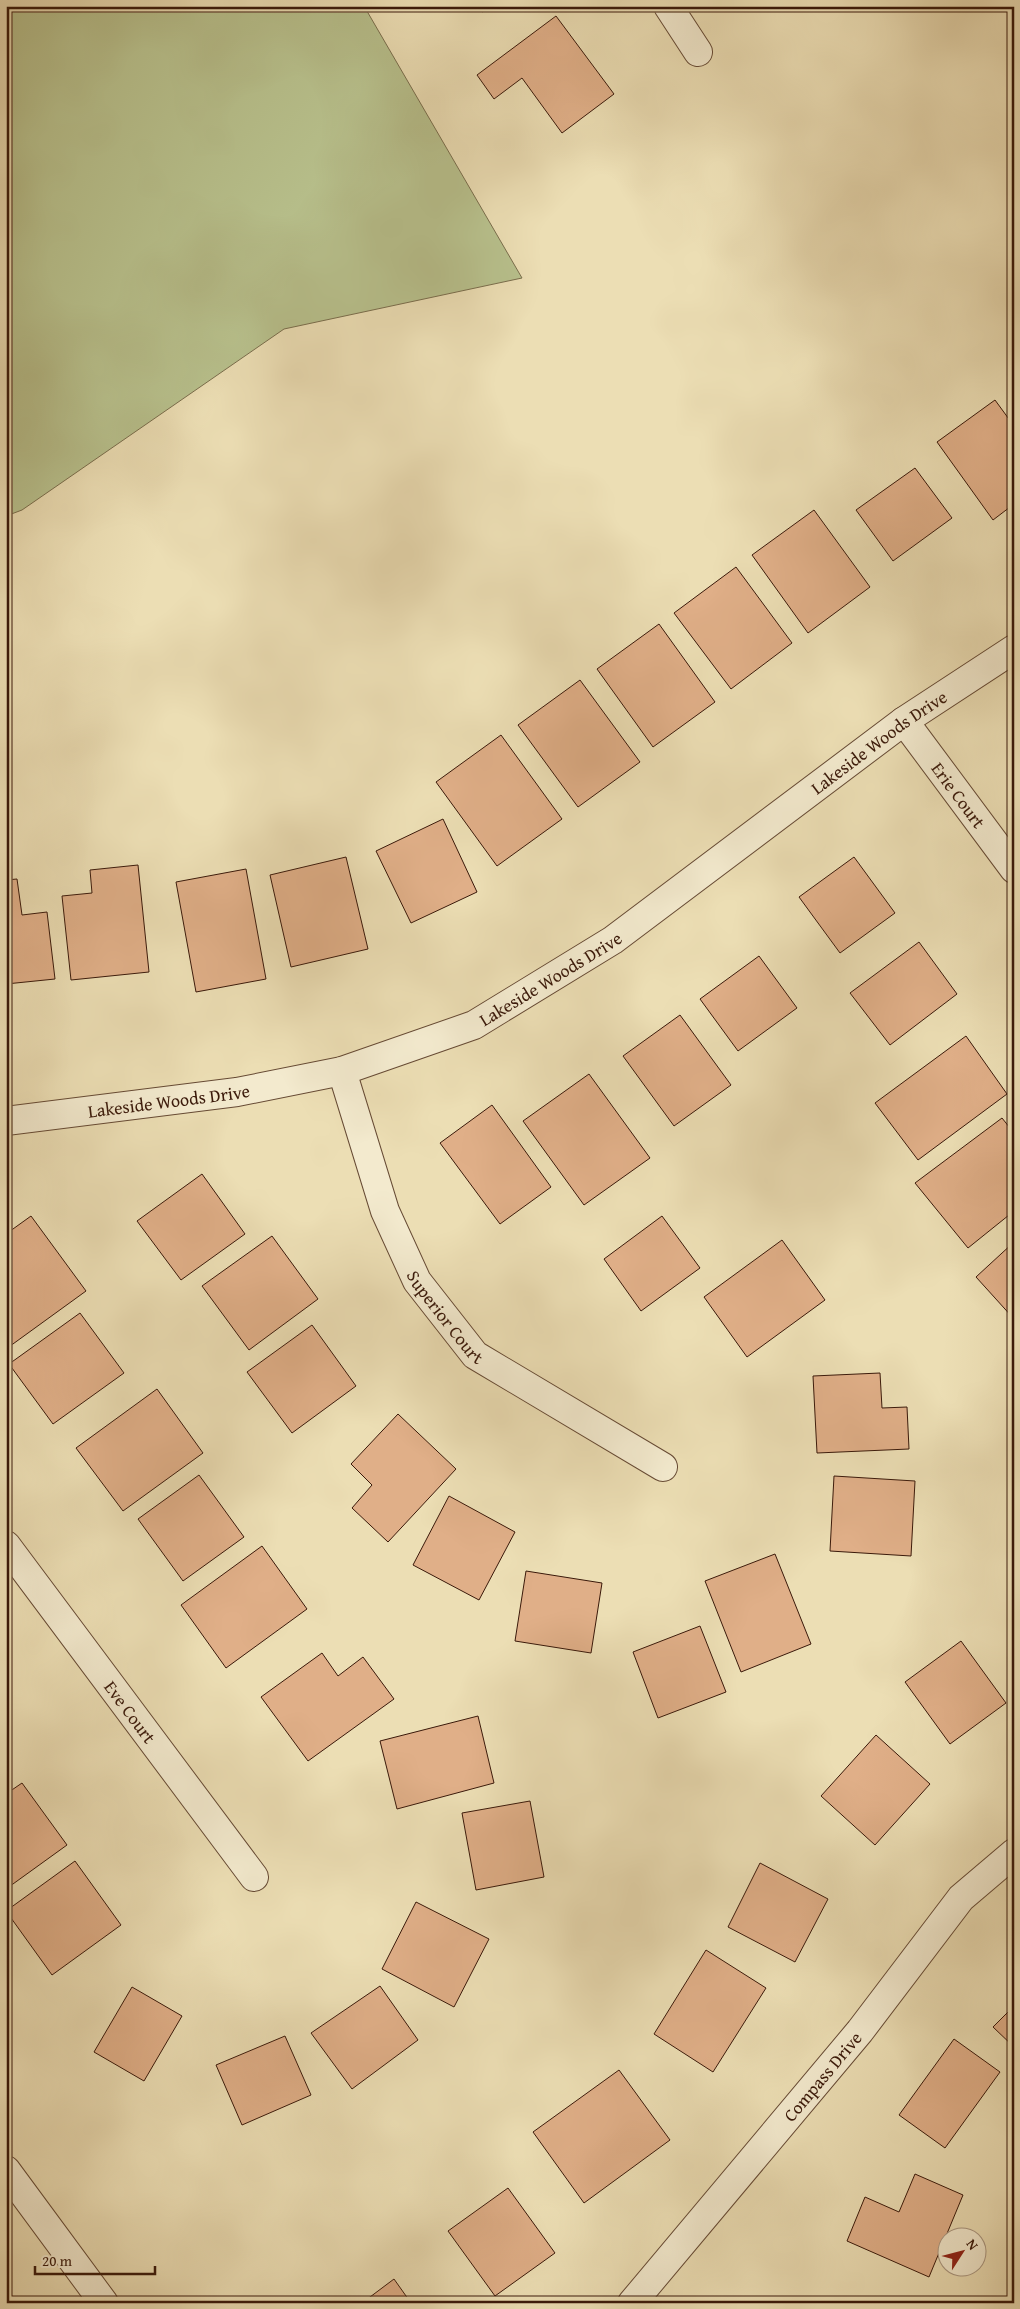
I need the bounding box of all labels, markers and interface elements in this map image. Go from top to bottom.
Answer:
street label: Lakeside Woods Drive [805,683,952,800]
street label: Erie Court [925,756,993,834]
street label: Lakeside Woods Drive [474,924,627,1032]
street label: Lakeside Woods Drive [86,1076,252,1124]
street label: Superior Court [400,1266,489,1371]
street label: Eve Court [98,1674,163,1749]
street label: Compass Drive [776,2025,868,2127]
north arrow [938,2226,988,2276]
text: N [962,2235,984,2255]
scale bar [35,2244,155,2276]
text: 20 m [42,2250,73,2271]

